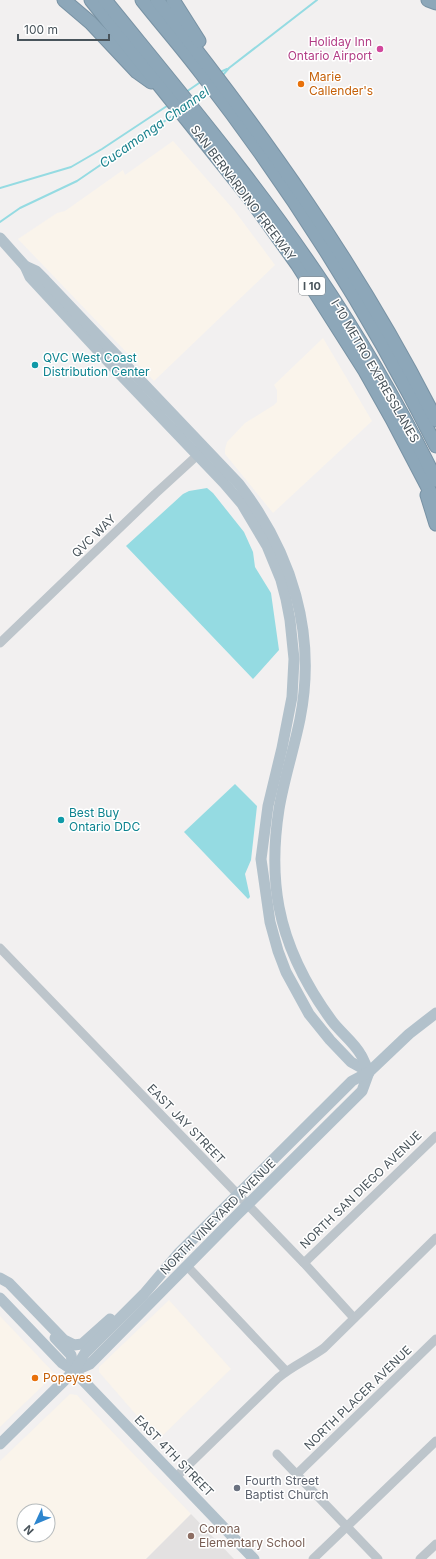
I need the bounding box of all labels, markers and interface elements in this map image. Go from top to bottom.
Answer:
scale bar [18,16,109,42]
text: 100 m [24,22,58,37]
place label: Holiday Inn Ontario Airport [288,34,372,63]
marker: Holiday Inn Ontario Airport [375,44,385,54]
place label: Marie Callender's [309,69,373,98]
marker: Marie Callender's [296,79,306,89]
water label: Cucamonga Channel [96,83,213,171]
street label: SAN BERNARDINO FREEWAY [188,122,299,263]
road number: I 10 [299,277,325,295]
street label: I-10 METRO EXPRESSLANES [328,296,423,445]
place label: QVC West Coast Distribution Center [43,350,150,379]
marker: QVC West Coast Distribution Center [30,360,40,370]
street label: QVC WAY [68,511,119,560]
place label: Best Buy Ontario DDC [69,805,140,834]
marker: Best Buy Ontario DDC [56,815,66,825]
street label: EAST JAY STREET [144,1081,228,1167]
street label: NORTH SAN DIEGO AVENUE [297,1128,425,1252]
street label: NORTH VINEYARD AVENUE [157,1156,279,1278]
street label: NORTH PLACER AVENUE [301,1342,414,1453]
place label: Popeyes [43,1370,92,1385]
marker: Popeyes [30,1373,40,1383]
street label: EAST 4TH STREET [132,1412,217,1500]
place label: Fourth Street Baptist Church [245,1473,329,1502]
marker: Fourth Street Baptist Church [232,1483,242,1493]
north arrow [16,1503,56,1543]
place label: Corona Elementary School [199,1521,305,1550]
text: N [21,1522,37,1538]
marker: Corona Elementary School [186,1531,196,1541]

